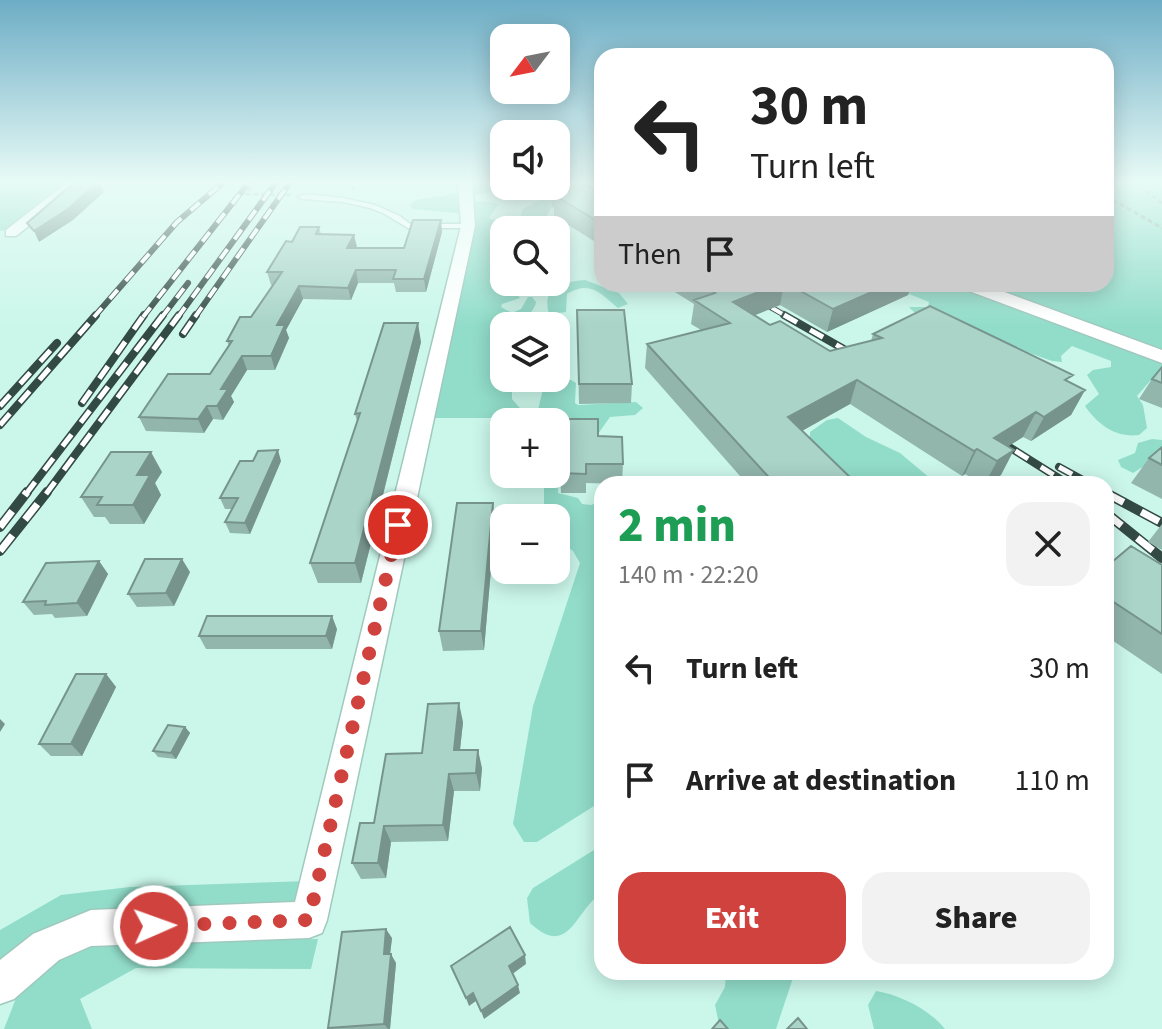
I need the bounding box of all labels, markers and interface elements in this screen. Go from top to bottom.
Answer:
north arrow [490,24,570,104]
map controls [490,24,570,584]
text: 30 m [750,67,868,146]
icon: left [618,80,722,184]
button: sound [490,120,570,200]
text: Turn left [750,141,875,192]
button: search [490,216,570,296]
icon: arrive [698,232,742,276]
text: Then [618,233,682,276]
button: layers [490,312,570,392]
button: + [490,408,570,488]
pin [364,491,432,559]
text: 2 min [618,492,736,560]
button: close [1006,502,1090,586]
icon: arrive [376,503,420,547]
button: − [490,504,570,584]
text: 140 m · 22:20 [618,556,759,593]
icon: left [618,646,662,690]
text: Turn left [686,647,798,690]
text: 30 m [1029,647,1090,690]
icon: arrive [618,758,662,802]
text: Arrive at destination [686,759,956,802]
text: 110 m [1014,759,1090,802]
button: Exit [618,872,846,964]
button: Share [862,872,1090,964]
position arrow [112,884,196,968]

